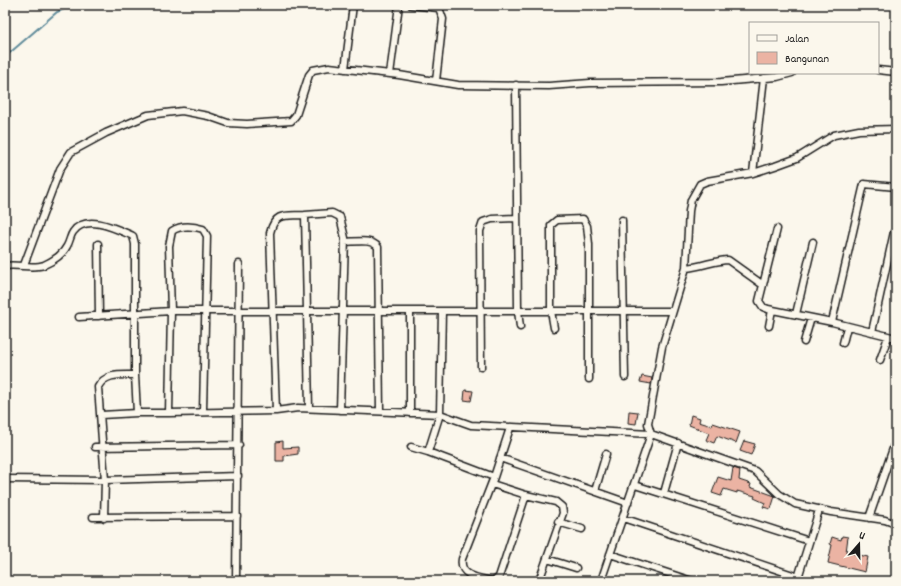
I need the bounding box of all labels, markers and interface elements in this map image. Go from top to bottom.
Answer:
legend [749,22,879,74]
text: Jalan [785,31,809,48]
text: Bangunan [785,51,829,68]
north arrow [839,524,879,564]
text: U [857,528,867,545]

